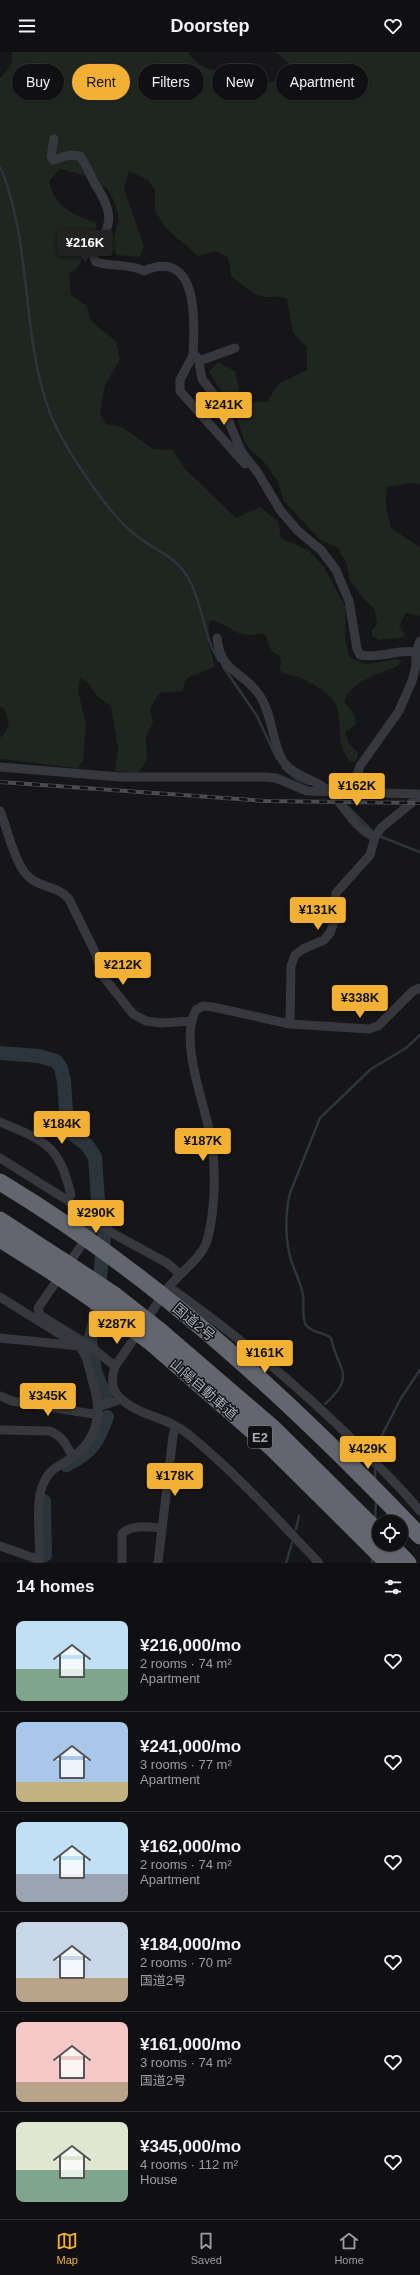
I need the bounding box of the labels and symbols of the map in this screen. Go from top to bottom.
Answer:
pin: ¥216K [57,230,113,264]
pin: ¥241K [196,392,252,426]
pin: ¥162K [329,773,385,807]
pin: ¥131K [290,897,346,931]
pin: ¥212K [95,952,151,986]
pin: ¥338K [332,985,388,1019]
pin: ¥184K [34,1111,90,1145]
pin: ¥187K [175,1128,231,1162]
pin: ¥290K [68,1200,124,1234]
street label: 国道2号 [170,1300,218,1344]
pin: ¥287K [89,1311,145,1345]
pin: ¥161K [237,1340,293,1374]
street label: 山陽自動車道 [167,1355,241,1423]
pin: ¥345K [20,1383,76,1417]
road number: E2 [248,1426,272,1448]
pin: ¥429K [340,1436,396,1470]
pin: ¥178K [147,1463,203,1497]

